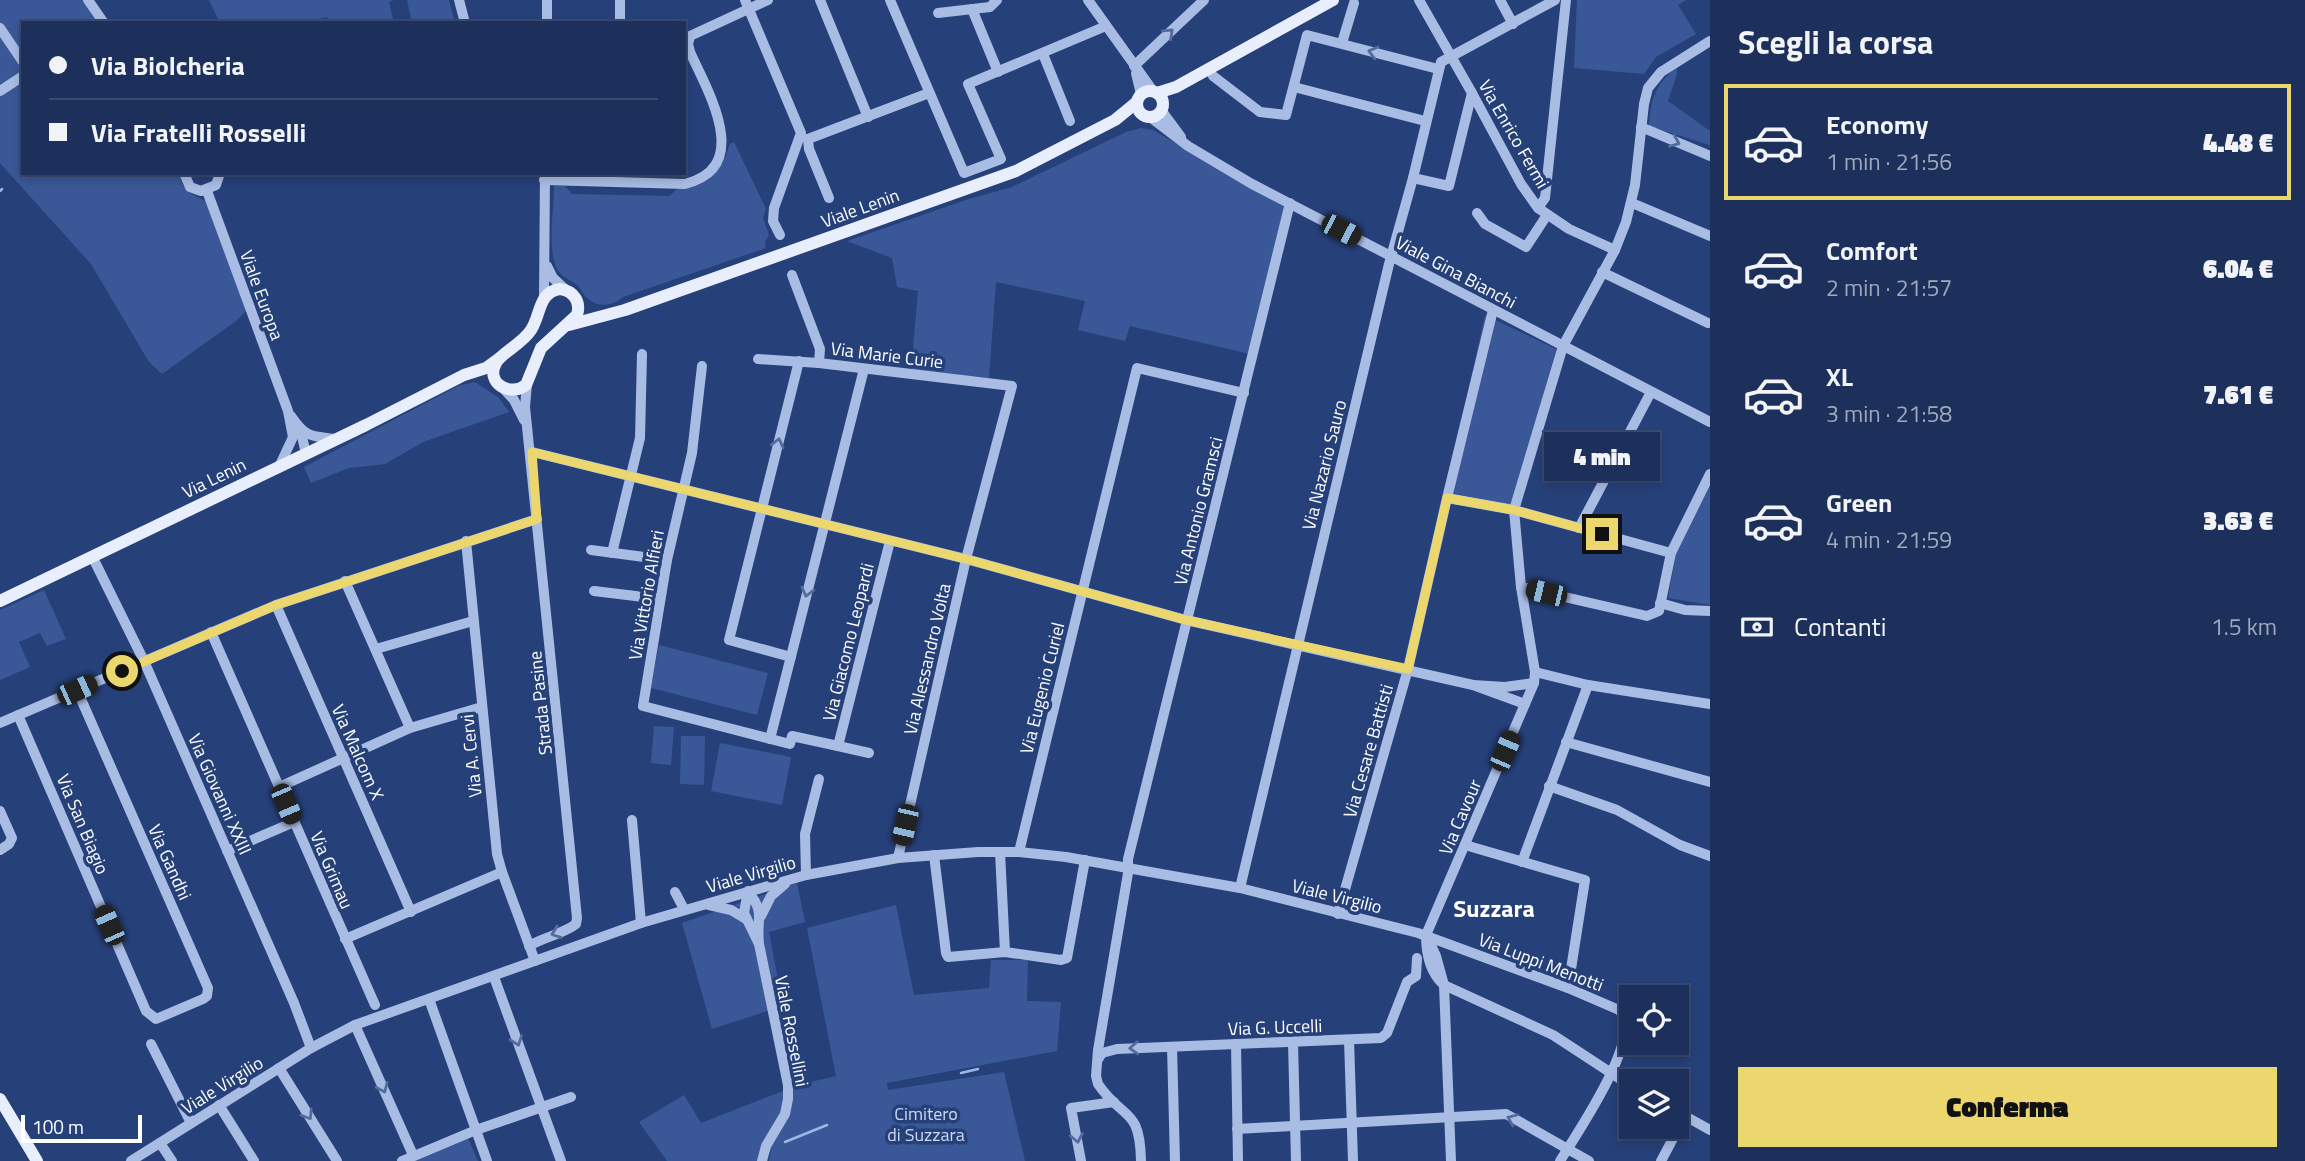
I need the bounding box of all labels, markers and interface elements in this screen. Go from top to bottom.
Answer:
text: Scegli la corsa [1738,18,1933,66]
one-way arrow [1161,29,1174,41]
one-way arrow [1367,45,1379,60]
text: Via Biolcheria [91,46,245,85]
street label: Via Enrico Fermi [1472,74,1556,194]
text: Economy [1826,105,1928,144]
icon: car [1742,111,1805,174]
text: Via Fratelli Rosselli [91,113,306,152]
text: 4.48 € [2203,123,2273,162]
one-way arrow [1668,134,1681,148]
text: 1 min · 21:56 [1826,144,1952,179]
street label: Viale Lenin [817,181,903,235]
car [1318,211,1365,249]
street label: Viale Gina Bianchi [1391,229,1521,315]
text: Comfort [1826,231,1918,270]
icon: car [1742,237,1805,300]
street label: Viale Europa [233,246,291,344]
text: 6.04 € [2203,249,2273,288]
text: 2 min · 21:57 [1826,270,1952,305]
street label: Via Marie Curie [829,335,945,375]
text: XL [1826,357,1853,396]
icon: car [1742,363,1805,426]
text: 7.61 € [2203,375,2273,414]
text: 3 min · 21:58 [1826,396,1952,431]
street label: Via Nazario Sauro [1295,397,1353,533]
callout: 4 min [1544,433,1660,482]
street label: Via Antonio Gramsci [1166,434,1230,588]
one-way arrow [770,437,784,449]
text: 4 min [1573,439,1631,474]
street label: Via Lenin [177,451,251,505]
text: Green [1826,483,1892,522]
icon: car [1742,489,1805,552]
text: 3.63 € [2203,501,2273,540]
route end [1586,518,1618,550]
text: 4 min · 21:59 [1826,522,1952,557]
street label: Via Vittorio Alfieri [621,528,671,662]
street label: Via Giacomo Leopardi [815,560,881,724]
car [1524,578,1569,608]
street label: Via Alessandro Volta [896,581,958,737]
one-way arrow [801,586,815,598]
text: Contanti [1794,607,1886,646]
icon: cash [1738,608,1776,646]
text: 1.5 km [2211,609,2277,644]
street label: Via Eugenio Curiel [1013,619,1071,757]
street label: Strada Pasine [521,650,559,756]
route start [106,655,138,687]
car [54,672,101,708]
street label: Via Cesare Battisti [1336,681,1400,821]
street label: Via Malcom X [325,700,391,804]
street label: Via A. Cervi [453,713,489,799]
car [1488,728,1523,774]
street label: Via Giovanni XXIII [181,729,259,859]
street label: Via San Biagio [50,770,116,878]
street label: Via Cavour [1432,775,1488,859]
car [269,781,304,827]
car [891,802,920,848]
street label: Via Gandhi [141,820,199,904]
street label: Via Grimau [303,827,361,913]
street label: Viale Virgilio [703,848,799,900]
street label: Viale Virgilio [1289,872,1385,920]
district label: Suzzara [1453,890,1535,926]
car [91,902,128,948]
one-way arrow [550,925,562,939]
street label: Via Luppi Menotti [1474,926,1608,998]
street label: Viale Rossellini [768,973,816,1089]
map controls [1619,985,1689,1139]
button: locate [1619,985,1689,1055]
street label: Via G. Uccelli [1227,1012,1323,1042]
one-way arrow [509,1035,523,1047]
one-way arrow [1128,1041,1139,1056]
street label: Viale Virgilio [176,1049,268,1121]
button: Conferma [1738,1067,2277,1147]
button: layers [1619,1069,1689,1139]
one-way arrow [375,1081,389,1093]
park label: Cimitero di Suzzara [887,1100,965,1148]
one-way arrow [299,1107,312,1120]
scale bar [21,1112,142,1144]
text: 100 m [32,1112,84,1141]
one-way arrow [1507,1113,1519,1127]
one-way arrow [1068,1132,1083,1144]

